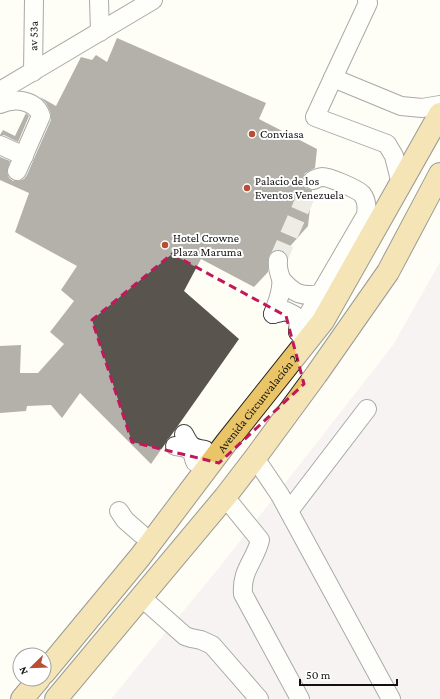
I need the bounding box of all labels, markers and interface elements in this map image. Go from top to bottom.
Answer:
street label: av 53a [26,20,41,51]
place label: Conviasa [260,127,304,141]
marker: Conviasa [247,129,257,139]
place label: Palacio de los Eventos Venezuela [255,174,344,202]
marker: Palacio de los Eventos Venezuela [242,183,252,193]
place label: Hotel Crowne Plaza Maruma [173,231,242,259]
marker: Hotel Crowne Plaza Maruma [160,240,170,250]
street label: Avenida Circunvalación 2 [214,351,301,455]
north arrow [12,647,52,687]
scale bar [300,661,397,687]
text: N [16,665,30,677]
text: 50 m [306,668,331,682]

